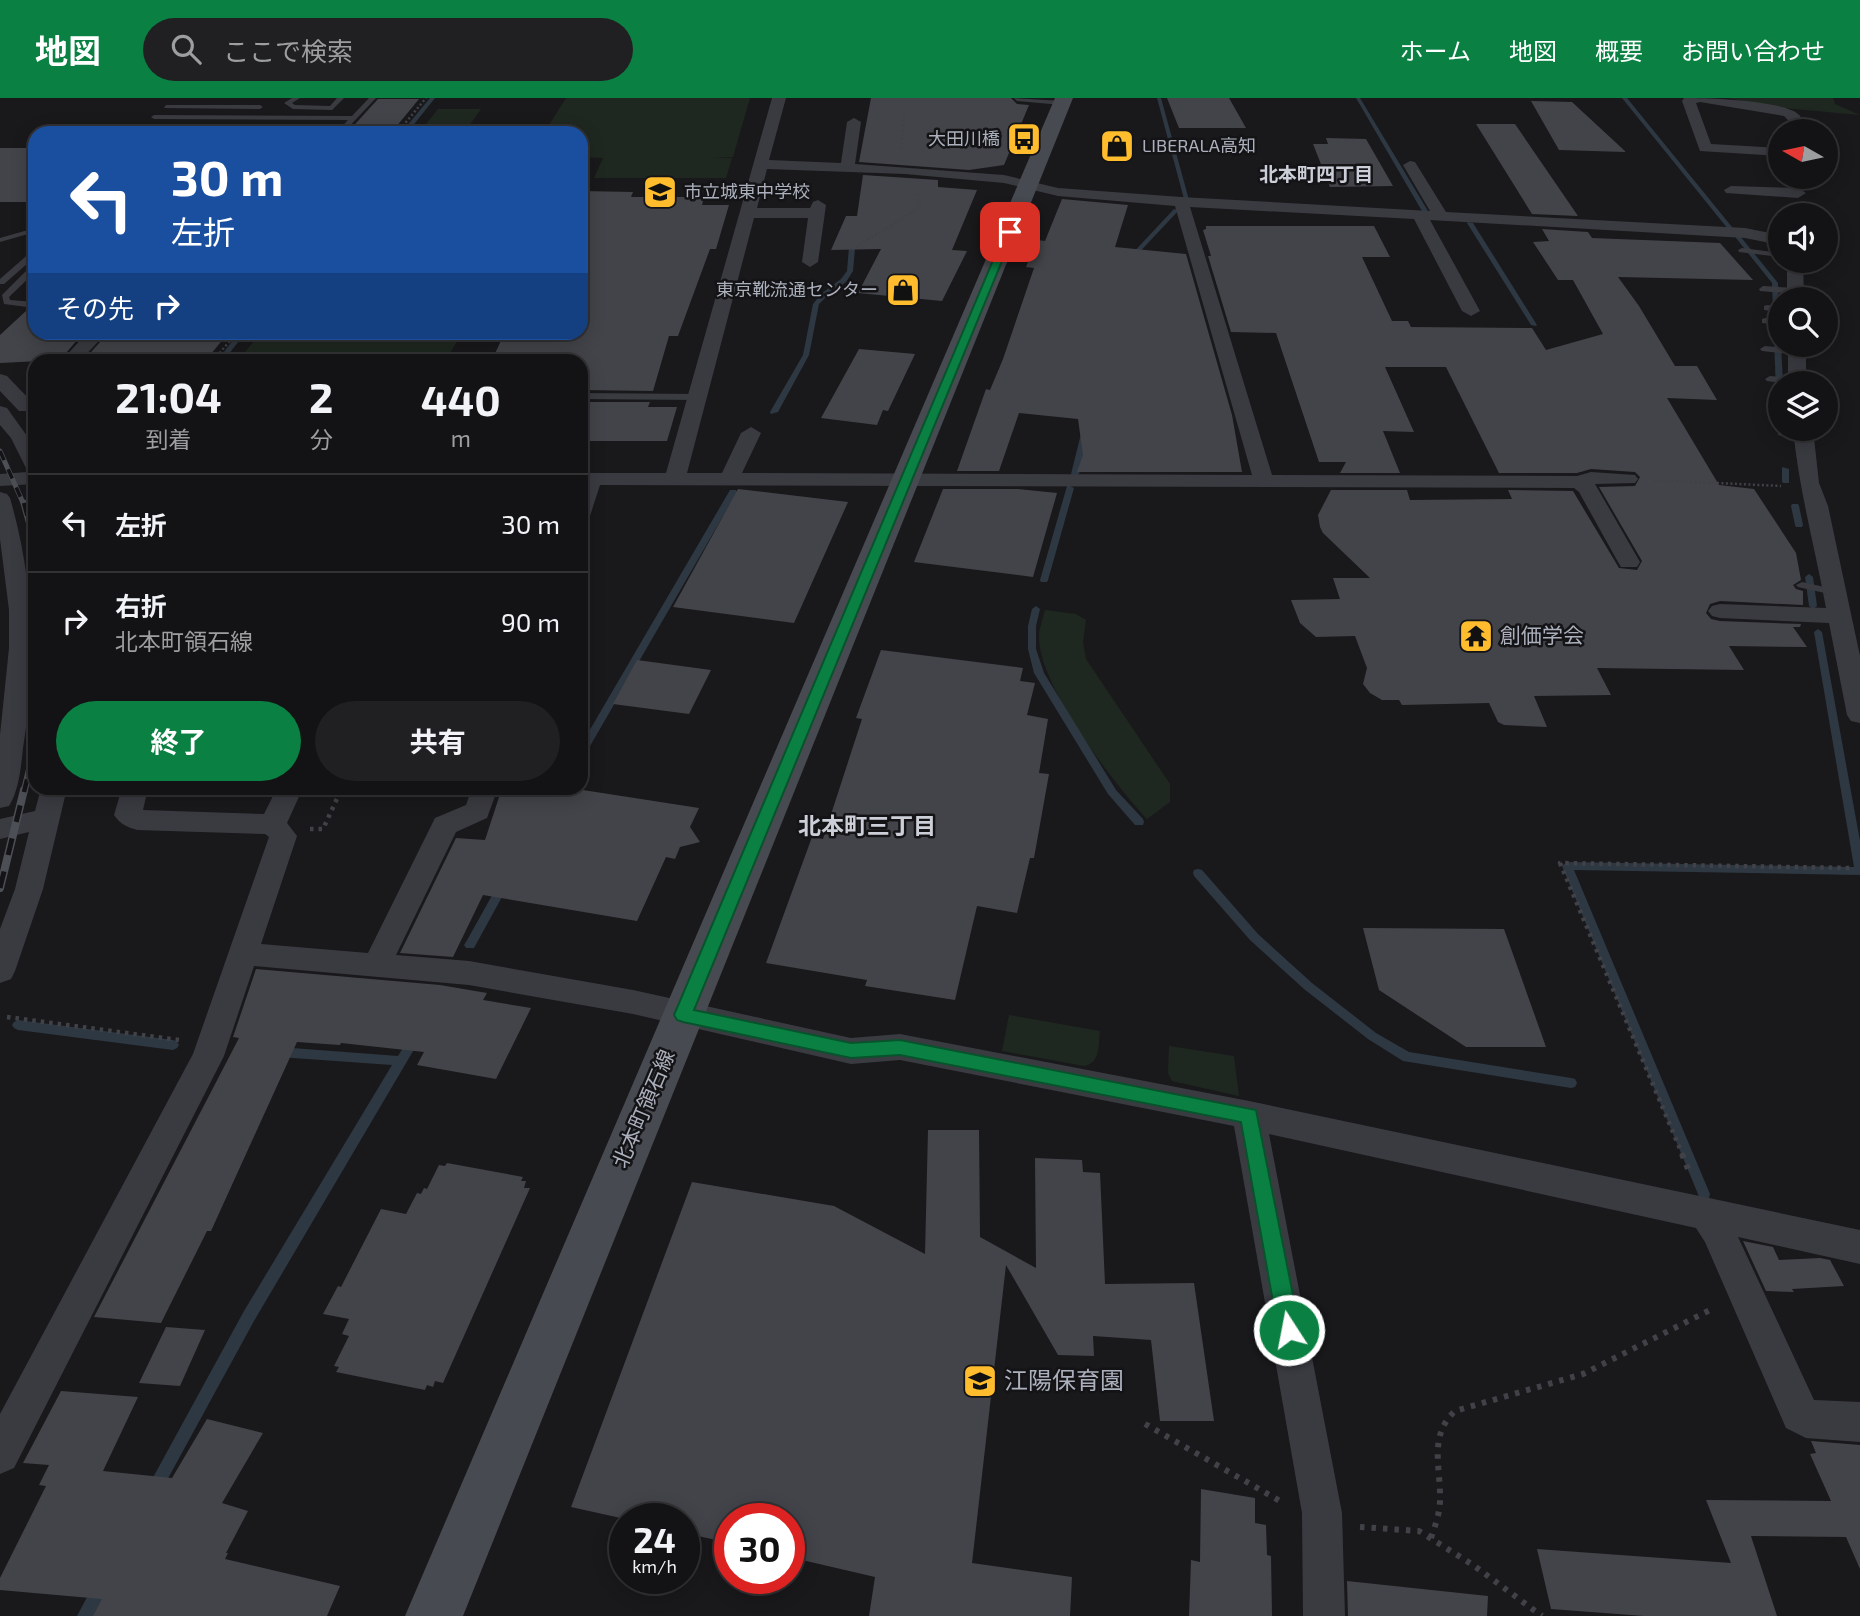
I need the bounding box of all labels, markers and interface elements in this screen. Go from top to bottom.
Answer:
search box [143,18,633,81]
text: 地図 [35,30,101,70]
icon: search [167,30,205,68]
text: ここで検索 [223,35,353,66]
text: ホーム [1400,36,1471,65]
text: 地図 [1509,36,1557,65]
text: 概要 [1595,36,1643,65]
text: お問い合わせ [1681,36,1825,65]
north arrow [1768,119,1838,189]
map controls [1768,119,1838,441]
bus stop icon: 大田川橋 [1005,120,1043,158]
place label: 大田川橋 [928,127,1000,149]
shop icon: LIBERALA高知 [1098,127,1136,165]
place label: LIBERALA高知 [1142,134,1256,156]
text: 30 m [171,147,283,206]
icon: left [56,154,147,245]
district label: 北本町四丁目 [1259,162,1373,185]
school or university icon: 市立城東中学校 [641,173,679,211]
place label: 市立城東中学校 [684,180,810,202]
pin [980,202,1040,262]
button: sound [1768,203,1838,273]
text: 左折 [171,212,235,250]
icon: arrive [991,213,1029,251]
shop icon: 東京靴流通センター [884,271,922,309]
place label: 東京靴流通センター [716,278,878,300]
icon: right [148,287,186,325]
button: search [1768,287,1838,357]
text: その先 [56,292,134,323]
text: 21:04 [115,371,222,421]
text: 2 [309,371,333,421]
button: layers [1768,371,1838,441]
text: 440 [421,374,501,424]
text: m [451,424,471,452]
text: 到着 [146,425,192,453]
text: 分 [310,425,333,453]
icon: left [56,504,94,542]
text: 30 m [501,508,560,539]
text: 左折 [115,509,167,540]
text: 右折 [115,590,167,621]
icon: right [56,602,94,640]
text: 90 m [501,606,560,637]
temple icon: 創価学会 [1457,617,1495,655]
place label: 創価学会 [1500,622,1584,647]
text: 北本町領石線 [115,627,253,655]
button: 終了 [56,701,301,781]
button: 共有 [315,701,560,781]
district label: 北本町三丁目 [798,811,936,839]
street label: 北本町領石線 [606,1046,679,1171]
position arrow [1252,1293,1326,1367]
school or university icon: 江陽保育園 [961,1362,999,1400]
place label: 江陽保育園 [1004,1365,1124,1394]
speed limit sign: 30 [714,1503,805,1594]
text: 24 [633,1518,676,1560]
text: km/h [632,1555,677,1577]

